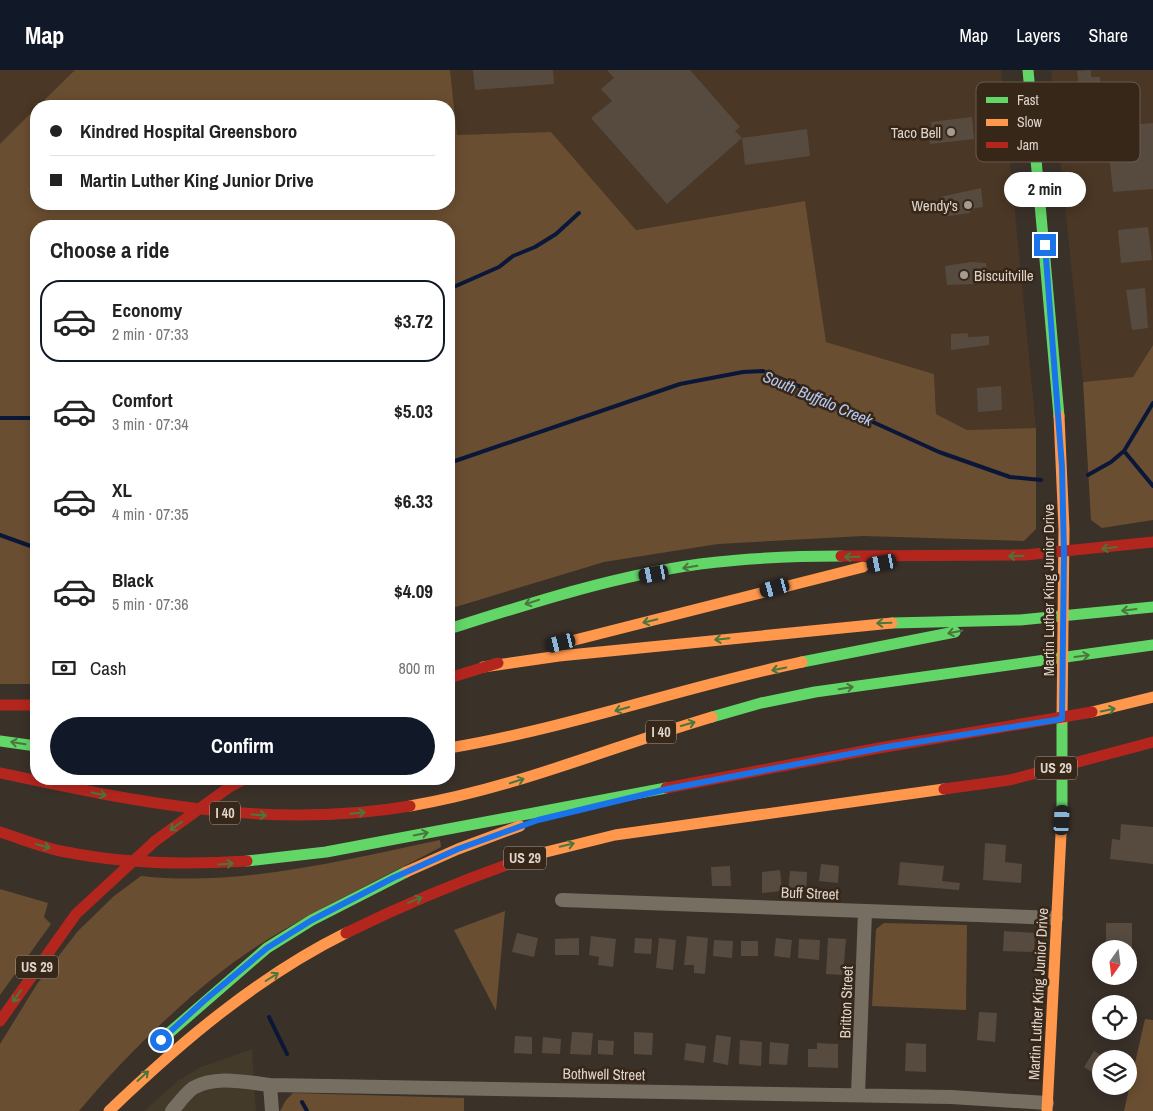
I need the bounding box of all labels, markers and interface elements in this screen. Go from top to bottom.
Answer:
text: Map [25,19,64,51]
text: Map [960,23,988,48]
text: Layers [1016,23,1061,48]
text: Share [1089,23,1128,48]
legend [976,82,1140,162]
text: Fast [1017,91,1039,109]
text: Slow [1017,113,1043,131]
text: Kindred Hospital Greensboro [80,118,297,144]
place label: Taco Bell [891,122,941,143]
marker: Taco Bell [945,126,957,138]
text: Jam [1017,136,1039,154]
text: Martin Luther King Junior Drive [80,167,314,193]
callout: 2 min [1004,172,1086,208]
text: 2 min [1028,178,1062,200]
place label: Wendy's [911,195,958,216]
marker: Wendy's [962,199,974,211]
route end [1034,234,1056,256]
text: Choose a ride [50,235,169,265]
place label: Biscuitville [974,265,1034,286]
marker: Biscuitville [958,269,970,281]
text: Economy [112,297,182,323]
icon: car [52,299,97,344]
text: $3.72 [394,308,433,334]
text: 2 min · 07:33 [112,323,189,345]
water label: South Buffalo Creek [760,365,877,431]
text: Comfort [112,387,173,413]
icon: car [52,389,97,434]
text: $5.03 [394,398,433,424]
text: 3 min · 07:34 [112,413,189,435]
text: XL [112,477,132,503]
icon: car [52,479,97,524]
text: $6.33 [394,488,433,514]
text: 4 min · 07:35 [112,503,189,525]
street label: Martin Luther King Junior Drive [1038,504,1059,676]
one-way arrow [1101,543,1117,553]
one-way arrow [1008,551,1024,561]
one-way arrow [845,552,861,561]
car [865,553,898,573]
one-way arrow [683,563,699,573]
car [637,564,670,584]
text: Black [112,567,154,593]
icon: car [52,569,97,614]
car [758,577,791,599]
text: $4.09 [394,578,433,604]
text: 5 min · 07:36 [112,593,189,615]
one-way arrow [525,598,540,607]
one-way arrow [1121,605,1137,615]
one-way arrow [643,617,659,626]
one-way arrow [876,619,892,628]
one-way arrow [948,628,964,638]
car [544,632,577,654]
one-way arrow [715,634,731,644]
one-way arrow [1074,651,1090,661]
icon: cash [50,654,78,682]
text: Cash [90,655,126,681]
text: 800 m [399,657,435,679]
one-way arrow [772,665,788,674]
one-way arrow [838,682,854,692]
one-way arrow [614,705,630,715]
one-way arrow [1100,705,1116,714]
button: Confirm [50,717,435,775]
one-way arrow [680,719,696,729]
road number: I 40 [646,720,676,744]
one-way arrow [10,738,26,748]
road number: US 29 [1035,756,1077,780]
one-way arrow [509,775,525,785]
one-way arrow [91,790,107,799]
road number: I 40 [210,801,240,824]
car [1053,805,1070,835]
one-way arrow [350,808,366,817]
one-way arrow [251,811,267,820]
one-way arrow [169,821,183,831]
one-way arrow [412,828,428,838]
one-way arrow [559,840,575,849]
one-way arrow [35,842,51,852]
road number: US 29 [504,846,546,870]
one-way arrow [218,859,234,869]
street label: Buff Street [781,881,840,905]
one-way arrow [407,895,422,905]
street label: Martin Luther King Junior Drive [1023,907,1053,1081]
north arrow [1092,940,1138,985]
map controls [1092,940,1137,1095]
road number: US 29 [16,956,58,979]
street label: Britton Street [834,965,858,1039]
one-way arrow [264,971,278,981]
one-way arrow [12,989,22,1003]
button: locate [1092,995,1137,1040]
route start [150,1029,172,1051]
button: layers [1092,1050,1137,1095]
street label: Bothwell Street [562,1063,646,1085]
one-way arrow [137,1070,150,1082]

